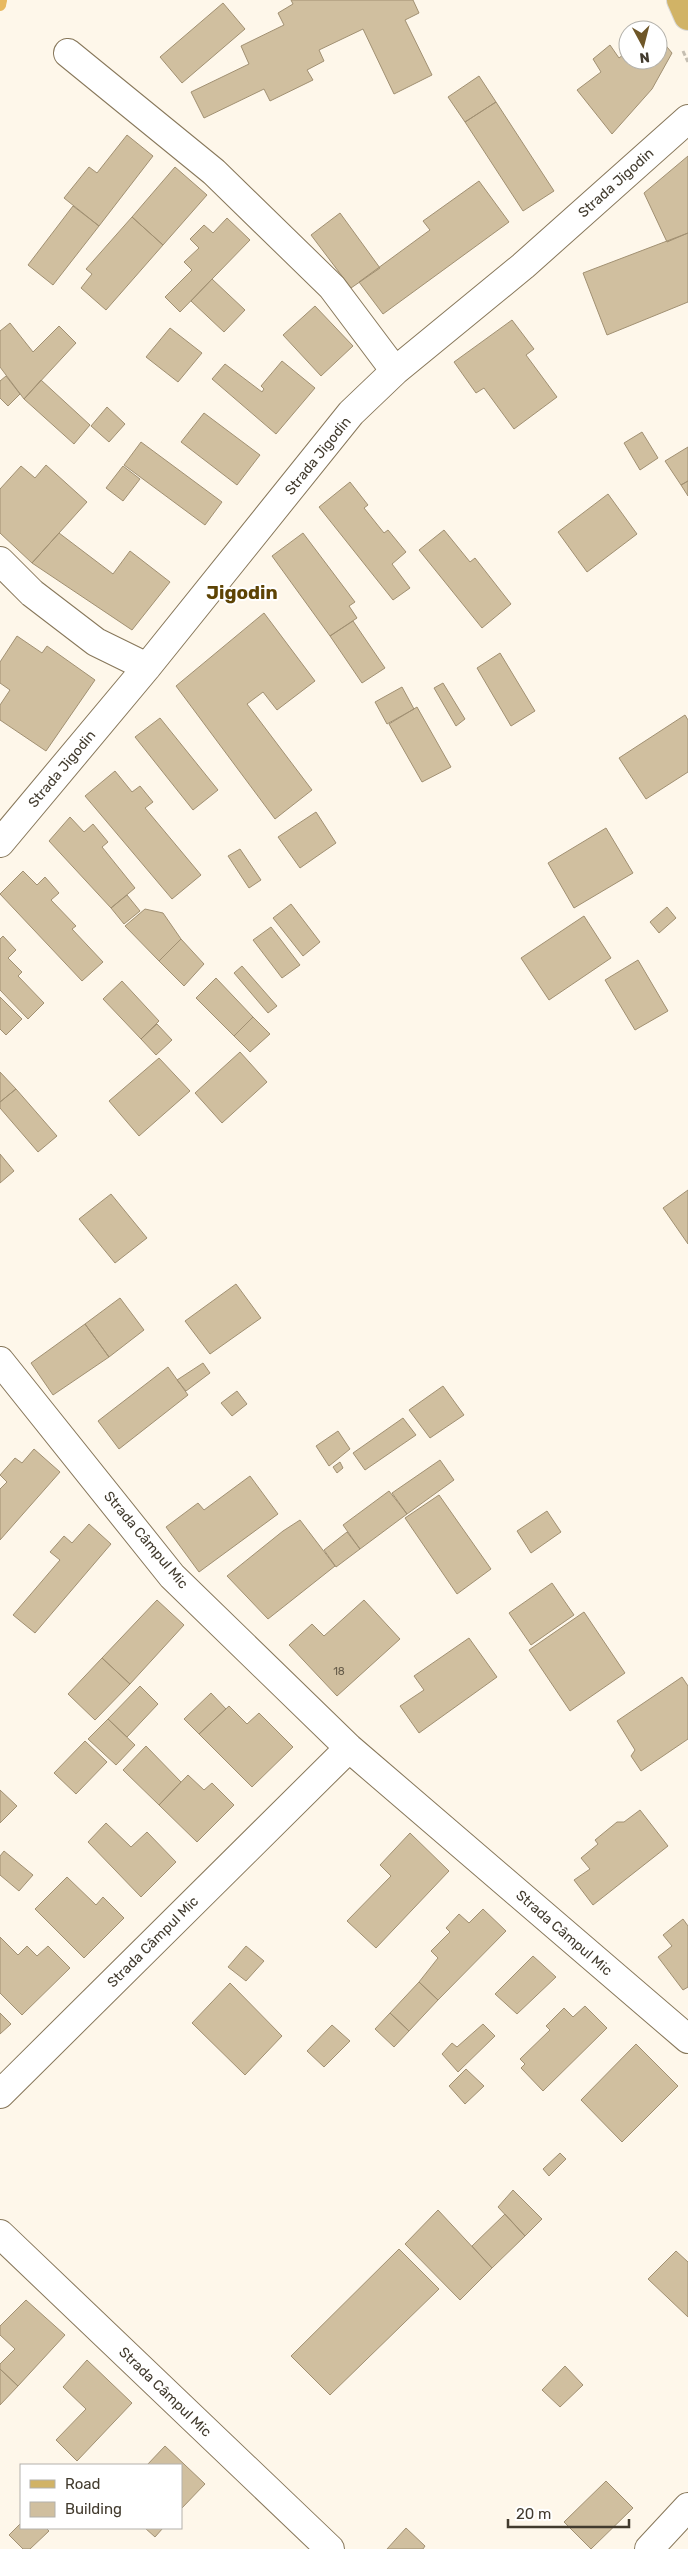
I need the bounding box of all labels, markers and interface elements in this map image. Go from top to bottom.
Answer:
north arrow [618,20,668,70]
text: N [638,48,651,66]
street label: Strada Jigodin [575,145,657,221]
street label: Strada Jigodin [281,414,355,498]
district label: Jigodin [206,581,278,604]
street label: Strada Jigodin [25,727,99,811]
street label: Strada Câmpul Mic [100,1488,192,1592]
house number: 18 [333,1665,345,1678]
street label: Strada Câmpul Mic [512,1887,616,1980]
street label: Strada Câmpul Mic [104,1893,202,1991]
street label: Strada Câmpul Mic [115,2344,215,2441]
legend [20,2464,182,2529]
text: Road [65,2475,101,2493]
scale bar [508,2496,629,2528]
text: Building [65,2500,122,2518]
text: 20 m [516,2505,551,2523]

